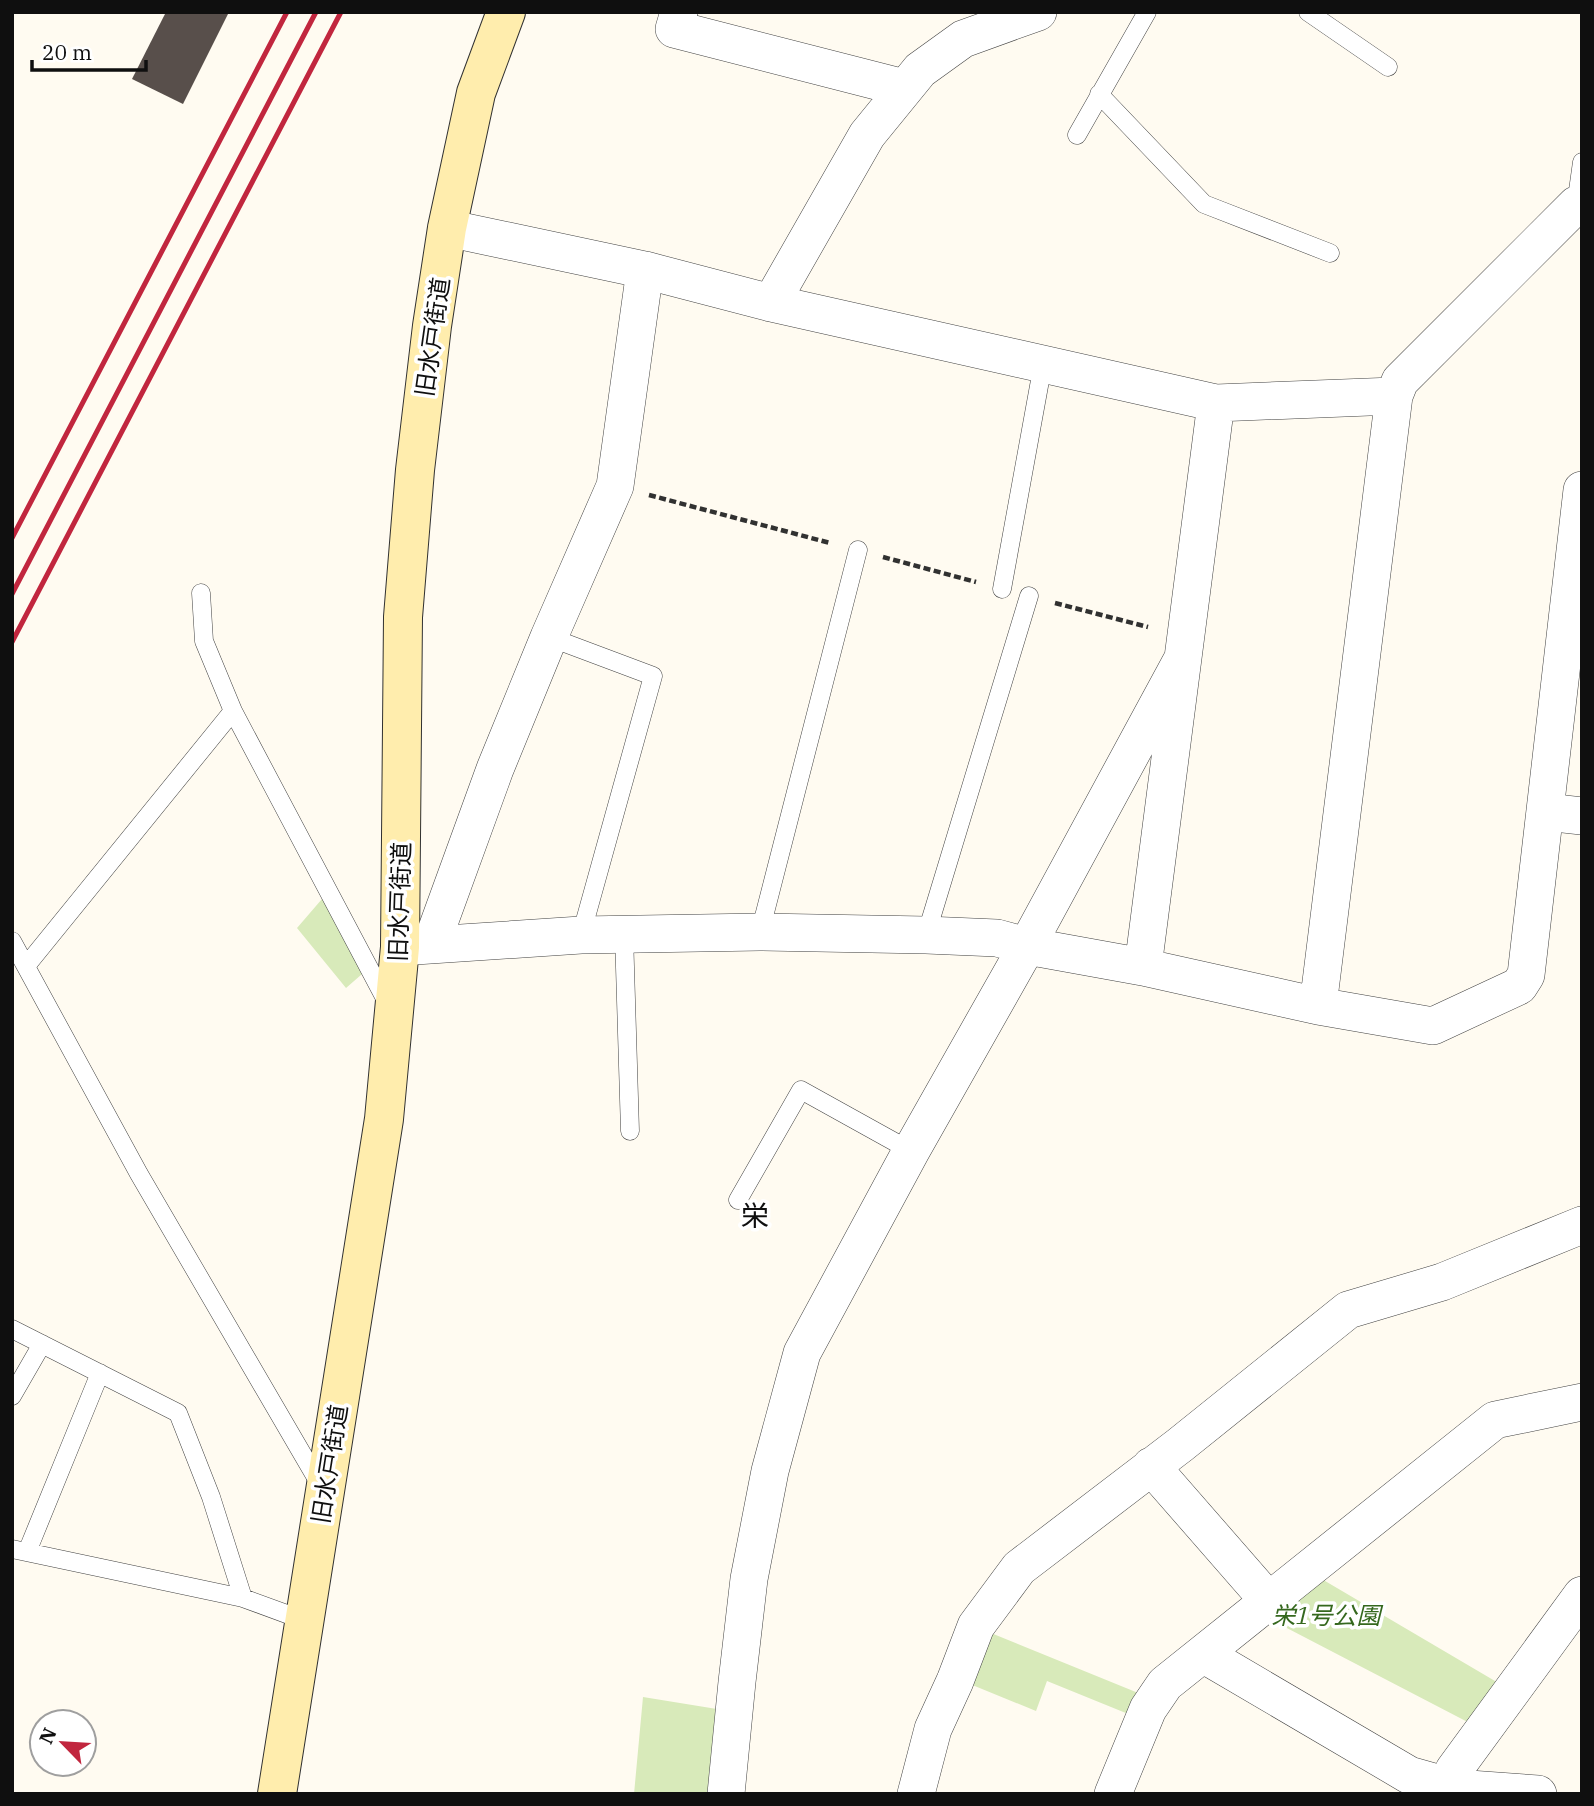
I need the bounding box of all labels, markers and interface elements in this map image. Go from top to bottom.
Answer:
scale bar [32,28,145,72]
text: 20 m [42,38,92,66]
street label: 旧水戸街道 [408,275,456,399]
street label: 旧水戸街道 [381,841,417,963]
district label: 栄 [741,1197,769,1234]
street label: 旧水戸街道 [304,1402,354,1526]
park label: 栄1号公園 [1271,1599,1384,1631]
north arrow [28,1708,98,1778]
text: N [34,1724,62,1748]

